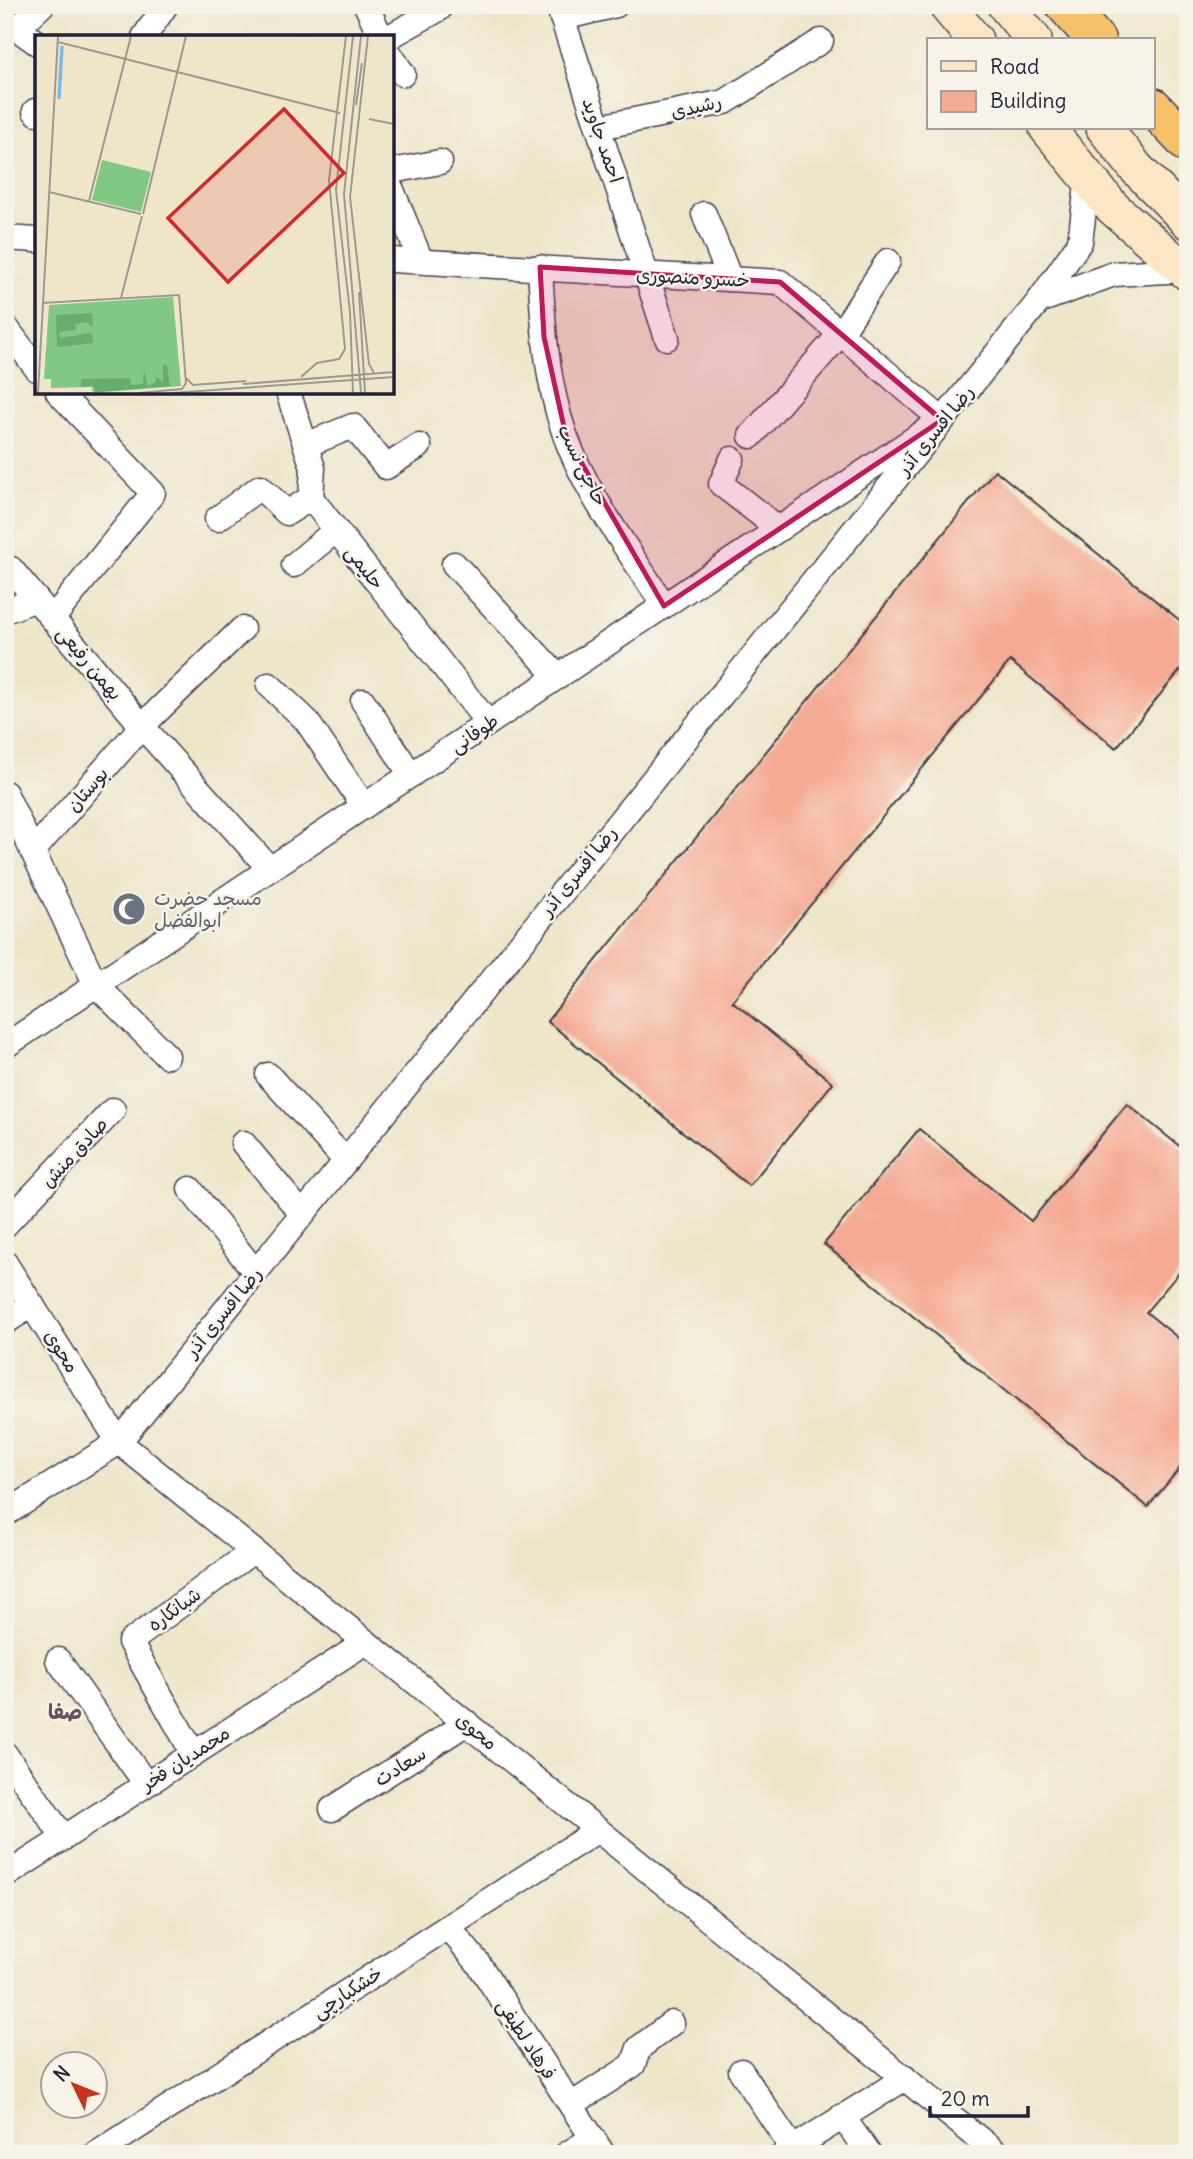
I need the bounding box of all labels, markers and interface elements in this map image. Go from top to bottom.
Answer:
inset map [35,35,394,394]
legend [927,38,1154,130]
text: Road [990,53,1039,80]
text: Building [990,87,1066,114]
street label: رشیدی [668,88,724,124]
street label: احمد جاوید [577,94,629,186]
street label: خسرو منصوری [636,262,750,292]
street label: رضا افسری آذر [890,380,979,482]
street label: حاجی نسب [552,420,613,510]
street label: حلیمی [339,540,390,595]
street label: بهمن رفیعی [51,621,128,706]
street label: طوفانی [445,708,503,759]
street label: بوستان [61,762,113,816]
street label: رضا افسری آذر [533,821,622,923]
place label: مسجد حضرت ابوالفضل [154,886,262,932]
mosque icon: مسجد حضرت ابوالفضل [110,890,148,928]
street label: صادق منش [35,1112,113,1192]
street label: رضا افسری آذر [178,1262,267,1364]
street label: محوی [39,1325,85,1377]
street label: شبانکاره [143,1582,205,1636]
district label: صفا [48,1698,82,1725]
street label: محوی [451,1707,503,1755]
street label: محمدیان فخر [134,1720,234,1797]
street label: سعادت [370,1741,430,1791]
street label: خشکبارچی [307,1961,387,2024]
street label: فرهاد لطیفی [491,1994,562,2084]
north arrow [38,2050,108,2120]
text: N [48,2060,75,2086]
scale bar [930,2075,1028,2119]
text: 20 m [941,2085,990,2112]

